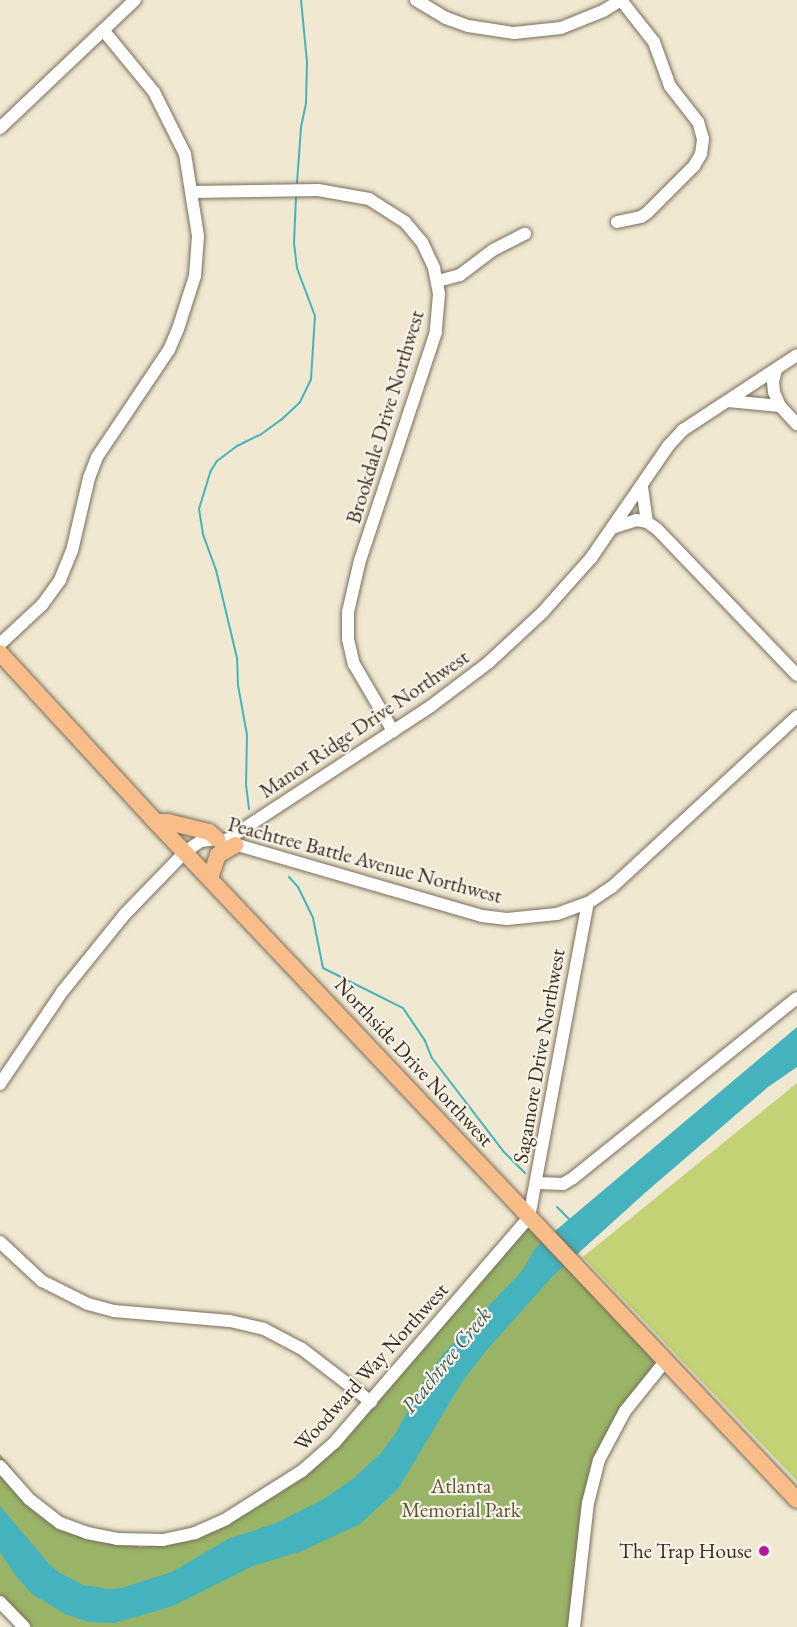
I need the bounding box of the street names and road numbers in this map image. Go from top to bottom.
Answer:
street label: Brookdale Drive Northwest [341,307,429,527]
street label: Manor Ridge Drive Northwest [254,644,474,804]
street label: Peachtree Battle Avenue Northwest [225,811,505,909]
street label: Sagamore Drive Northwest [508,947,570,1165]
street label: Northside Drive Northwest [329,972,499,1152]
street label: Woodward Way Northwest [289,1278,453,1456]

